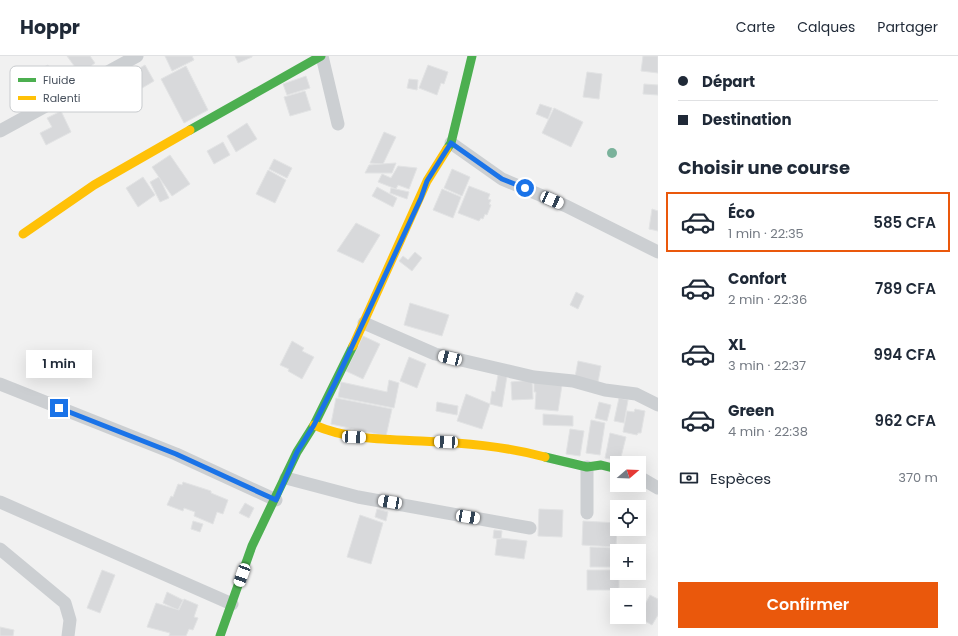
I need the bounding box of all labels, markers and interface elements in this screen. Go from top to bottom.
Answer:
text: Hoppr [20,14,80,41]
text: Carte [736,17,775,37]
text: Calques [797,17,855,37]
text: Partager [877,17,938,37]
legend [10,66,142,112]
text: Départ [702,71,755,92]
text: Fluide [43,72,75,88]
text: Ralenti [43,90,81,106]
text: Destination [702,109,792,130]
text: Choisir une course [678,155,850,180]
route start [516,179,534,197]
car [539,190,565,210]
text: Éco [728,202,755,223]
icon: car [680,204,716,240]
text: 585 CFA [873,212,936,233]
text: 1 min · 22:35 [728,224,804,243]
text: Confort [728,268,787,289]
icon: car [680,270,716,306]
text: 789 CFA [875,278,936,299]
text: 2 min · 22:36 [728,290,807,309]
text: XL [728,334,746,355]
icon: car [680,336,716,372]
text: 994 CFA [874,344,936,365]
car [437,349,463,367]
callout: 1 min [26,350,92,378]
text: 1 min [42,354,76,373]
text: 3 min · 22:37 [728,356,806,375]
route end [50,399,68,417]
text: Green [728,400,774,421]
icon: car [680,402,716,438]
text: 962 CFA [875,410,936,431]
text: 4 min · 22:38 [728,422,808,441]
car [342,430,366,444]
car [434,435,458,449]
north arrow [610,456,646,492]
map controls [610,456,646,624]
icon: cash [678,467,700,489]
text: Espèces [710,468,771,489]
text: 370 m [898,468,938,487]
car [377,494,403,510]
button: locate [610,500,646,536]
car [455,509,481,525]
button: + [610,544,646,580]
car [232,562,252,588]
button: Confirmer [678,582,938,628]
button: − [610,588,646,624]

